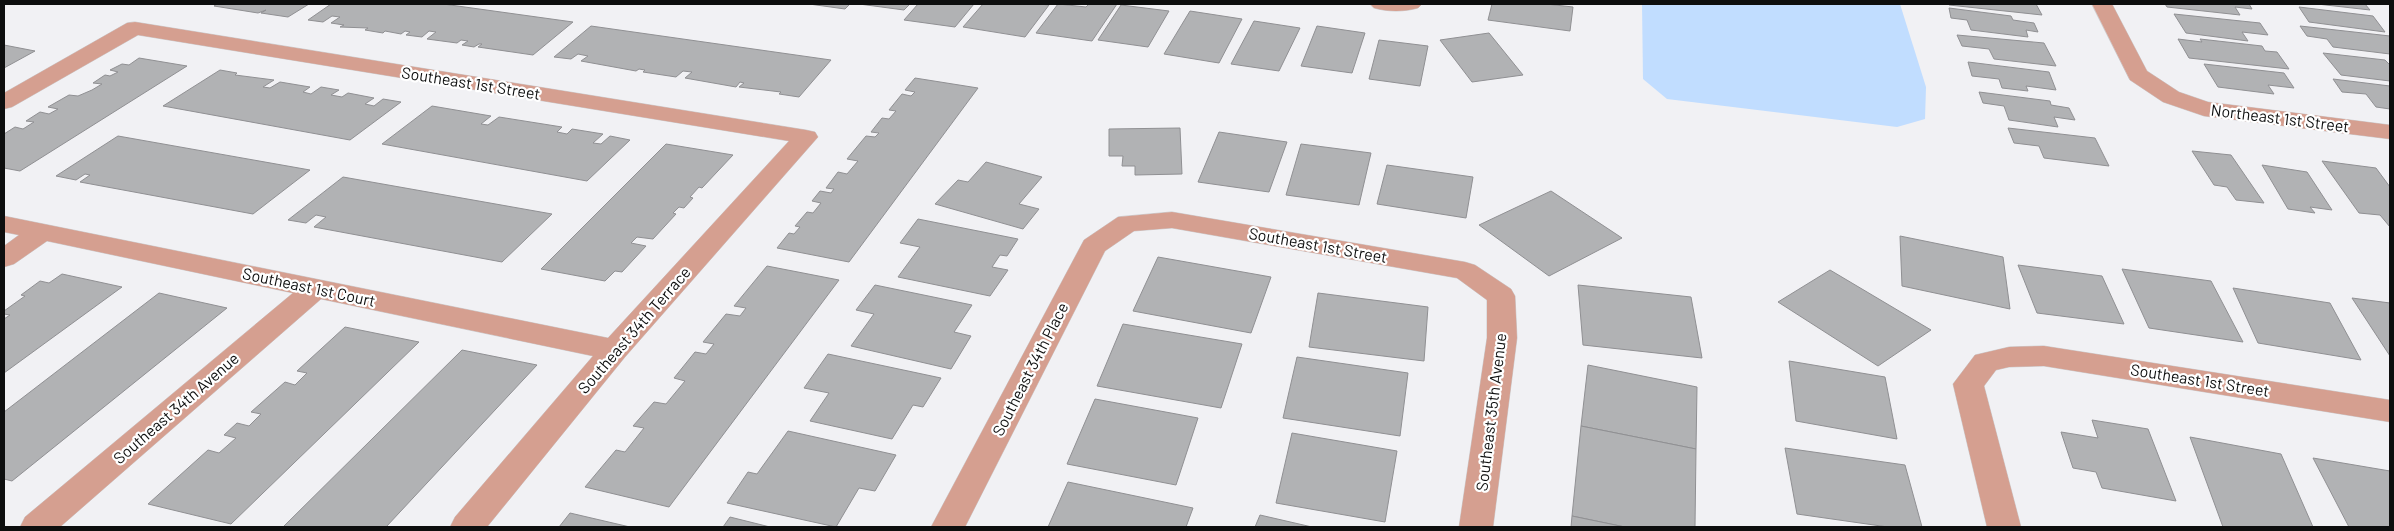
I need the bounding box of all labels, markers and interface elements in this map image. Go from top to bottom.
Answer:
street label: Southeast 1st Street [400,62,542,103]
street label: Northeast 1st Street [2210,100,2350,135]
street label: Southeast 1st Street [1247,223,1389,266]
street label: Southeast 34th Terrace [573,262,694,397]
street label: Southeast 1st Court [241,263,377,310]
street label: Southeast 34th Place [988,299,1071,439]
street label: Southeast 35th Avenue [1471,332,1510,492]
street label: Southeast 34th Avenue [109,348,242,467]
street label: Southeast 1st Street [2129,359,2271,400]

